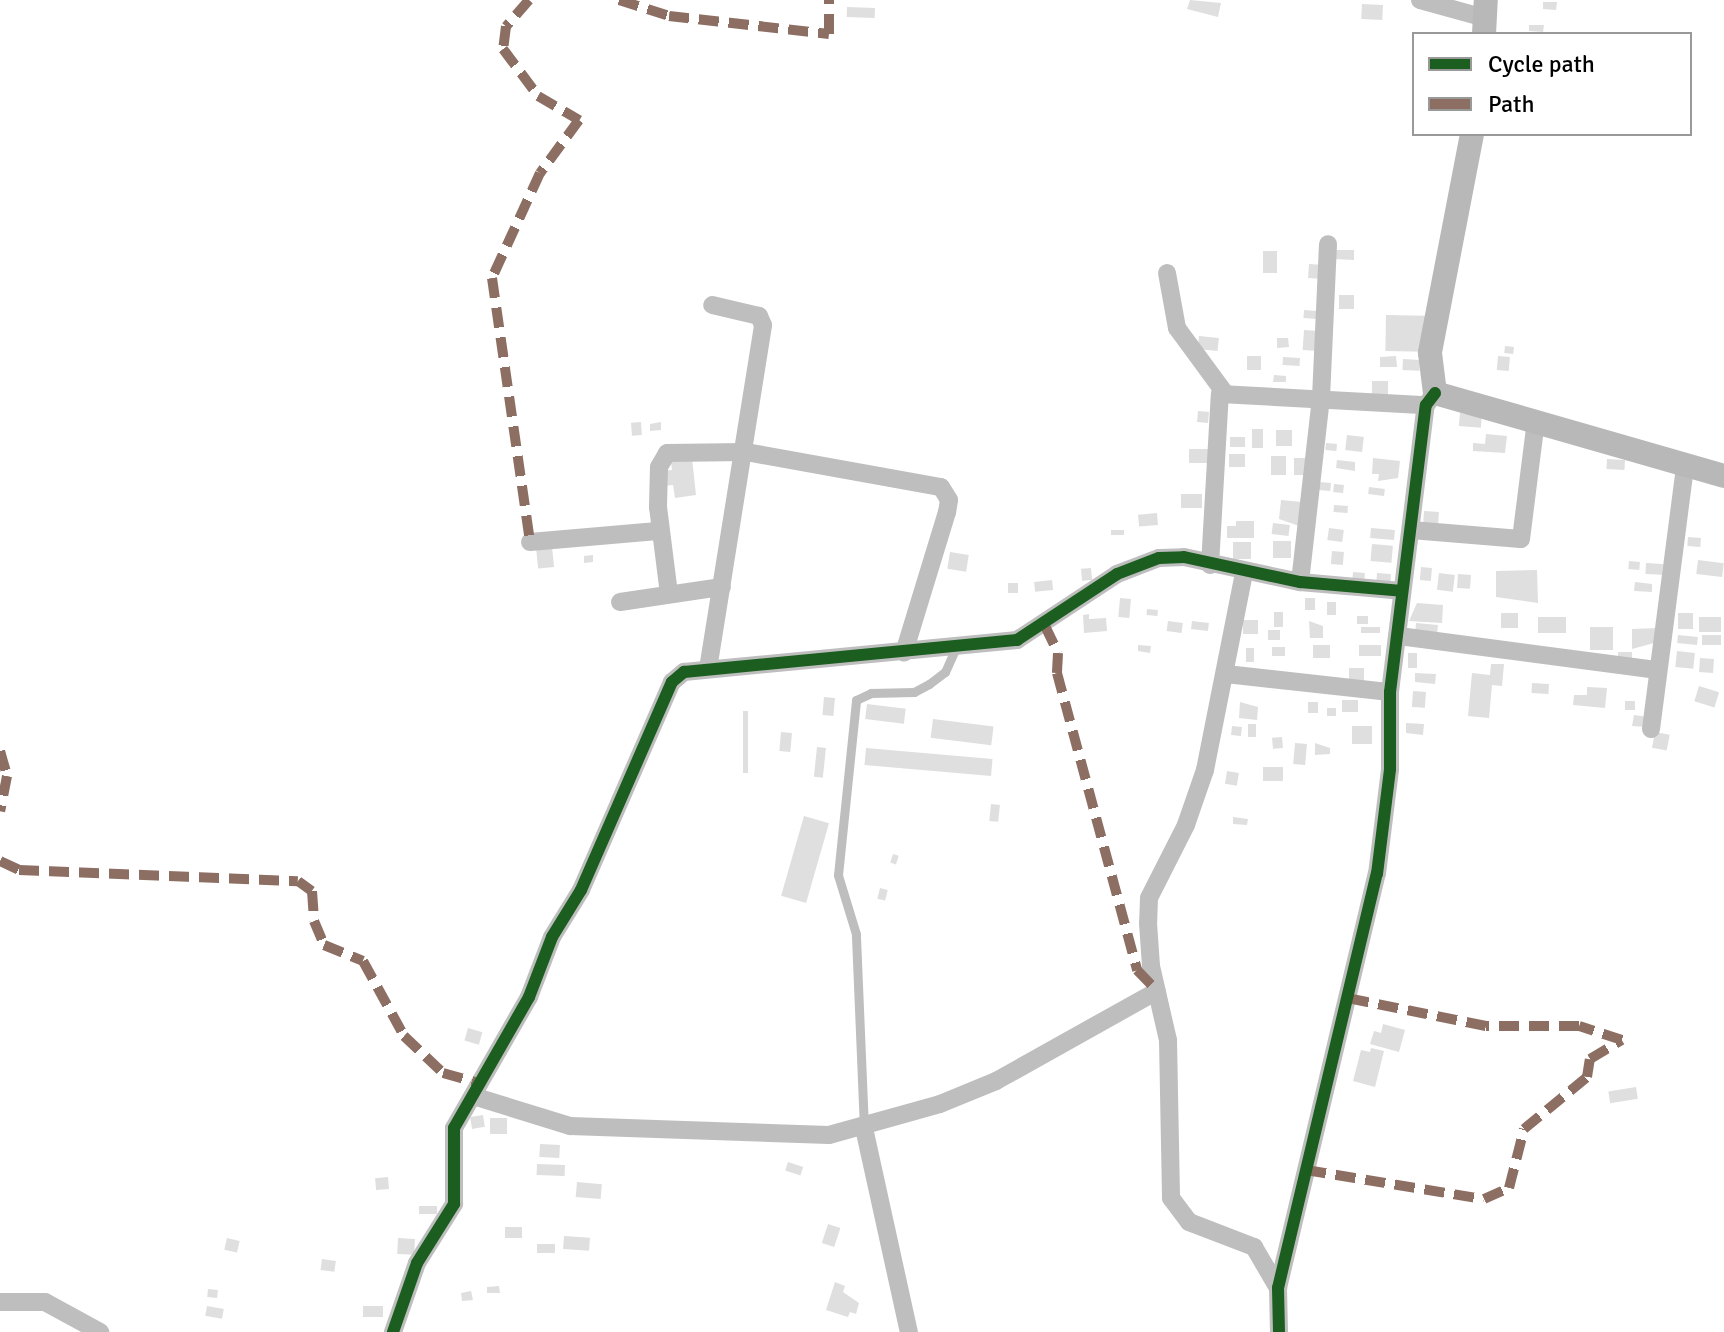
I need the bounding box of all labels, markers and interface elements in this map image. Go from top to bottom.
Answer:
legend [1412,32,1692,136]
text: Cycle path [1488,49,1595,79]
text: Path [1488,89,1534,119]

